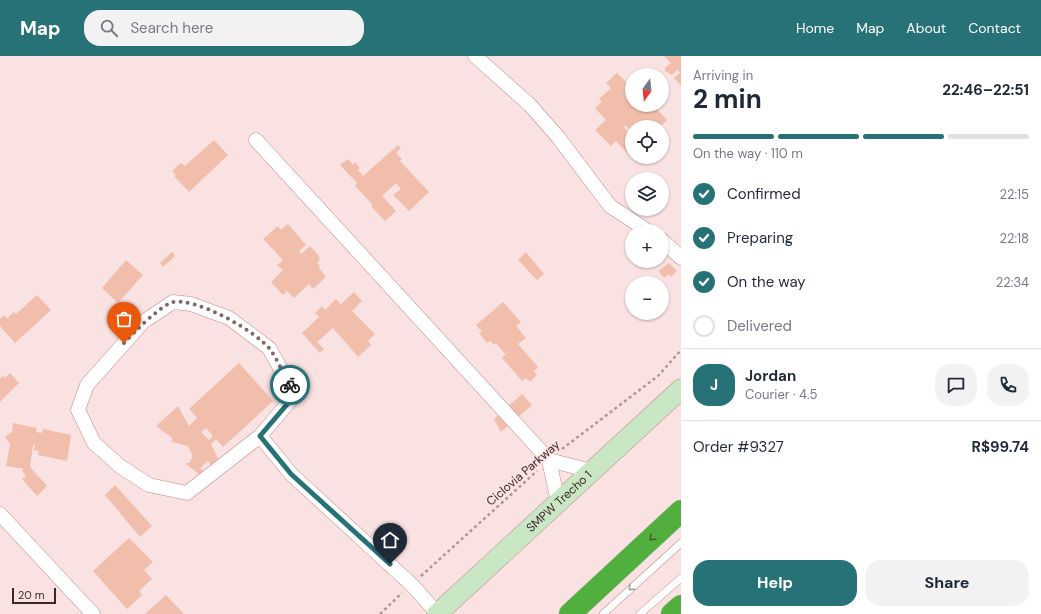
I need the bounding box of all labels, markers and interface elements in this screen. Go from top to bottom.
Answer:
search box [84,10,364,46]
text: Map [20,16,60,41]
icon: search [98,17,120,39]
text: Search here [130,18,213,38]
text: Home [796,19,834,37]
text: Map [856,19,884,37]
text: About [906,19,946,37]
text: Contact [968,19,1021,37]
text: Arriving in [693,67,753,84]
north arrow [625,68,669,112]
map controls [625,68,669,320]
text: 22:46–22:51 [942,80,1029,100]
text: 2 min [693,82,762,116]
button: locate [625,120,669,164]
text: On the way · 110 m [693,145,803,162]
button: layers [625,172,669,216]
icon: check [693,183,715,205]
text: Confirmed [727,184,801,204]
text: 22:15 [999,186,1029,203]
button: + [625,224,669,268]
icon: check [693,227,715,249]
text: Preparing [727,228,793,248]
text: 22:18 [999,230,1029,247]
icon: check [693,271,715,293]
text: On the way [727,272,806,292]
text: 22:34 [996,274,1029,291]
button: − [625,276,669,320]
pin [107,302,141,343]
icon: bag [113,308,135,330]
text: Delivered [727,316,792,336]
button: chat [935,364,977,406]
button: phone [987,364,1029,406]
courier [270,365,310,405]
text: Jordan [745,366,796,386]
icon: bike [279,374,301,396]
text: J [710,375,718,395]
text: Courier · 4.5 [745,386,818,403]
street label: Ciclovia Parkway [483,436,563,509]
text: Order #9327 [693,437,784,457]
text: R$99.74 [972,437,1029,457]
street label: SMPW Trecho 1 [523,467,595,536]
pin [373,523,407,564]
icon: home [379,529,401,551]
one-way arrow [650,533,657,540]
button: Help [693,560,857,606]
button: Share [865,560,1029,606]
one-way arrow [629,583,636,590]
scale bar [12,586,56,605]
text: 20 m [18,588,44,602]

